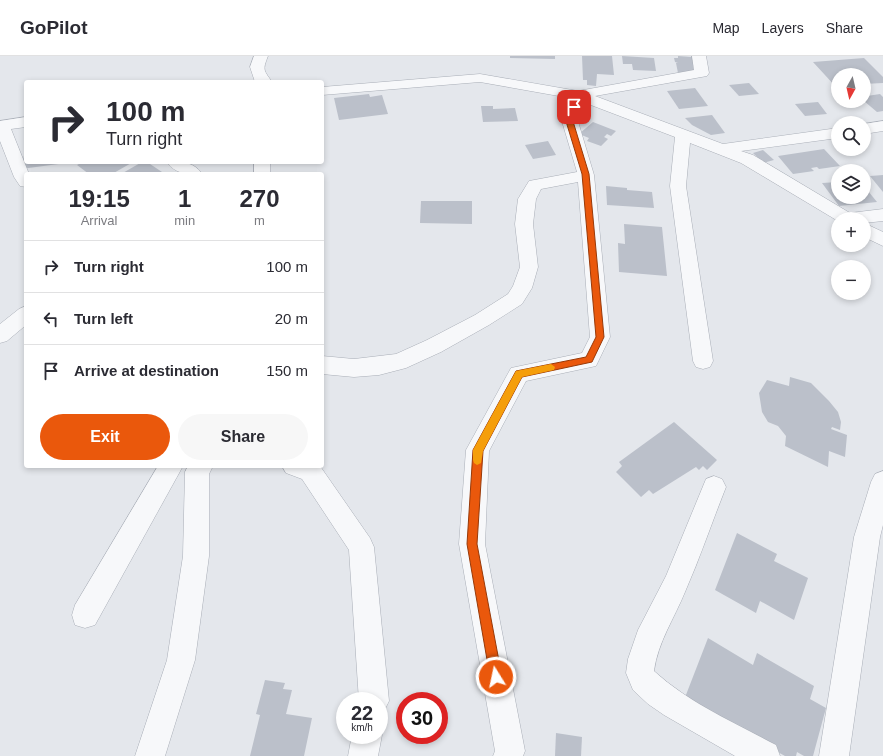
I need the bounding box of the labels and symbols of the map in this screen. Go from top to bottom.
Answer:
north arrow [831,68,871,108]
pin [557,90,591,124]
position arrow [475,656,517,698]
speed limit sign: 30 [396,692,448,744]

